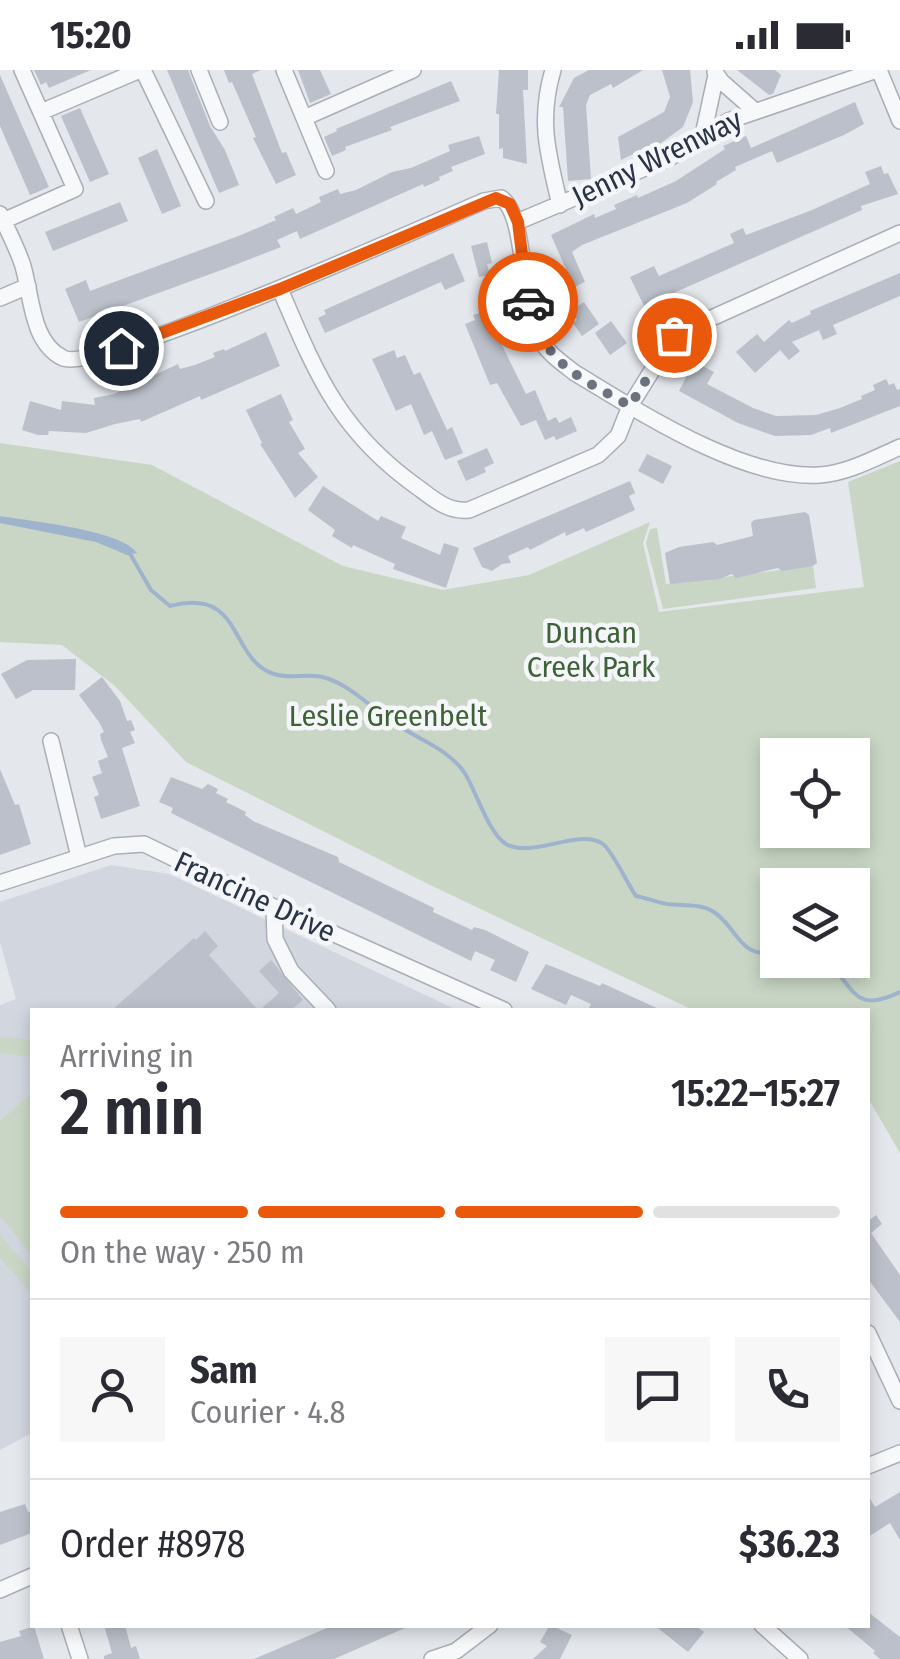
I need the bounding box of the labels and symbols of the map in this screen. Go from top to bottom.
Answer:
street label: Jenny Wrenway [566,101,748,215]
courier [478,252,578,352]
pin [632,293,717,378]
pin [79,306,164,391]
park label: Duncan Creek Park [527,615,655,685]
park label: Leslie Greenbelt [289,698,487,734]
street label: Francine Drive [169,844,341,950]

